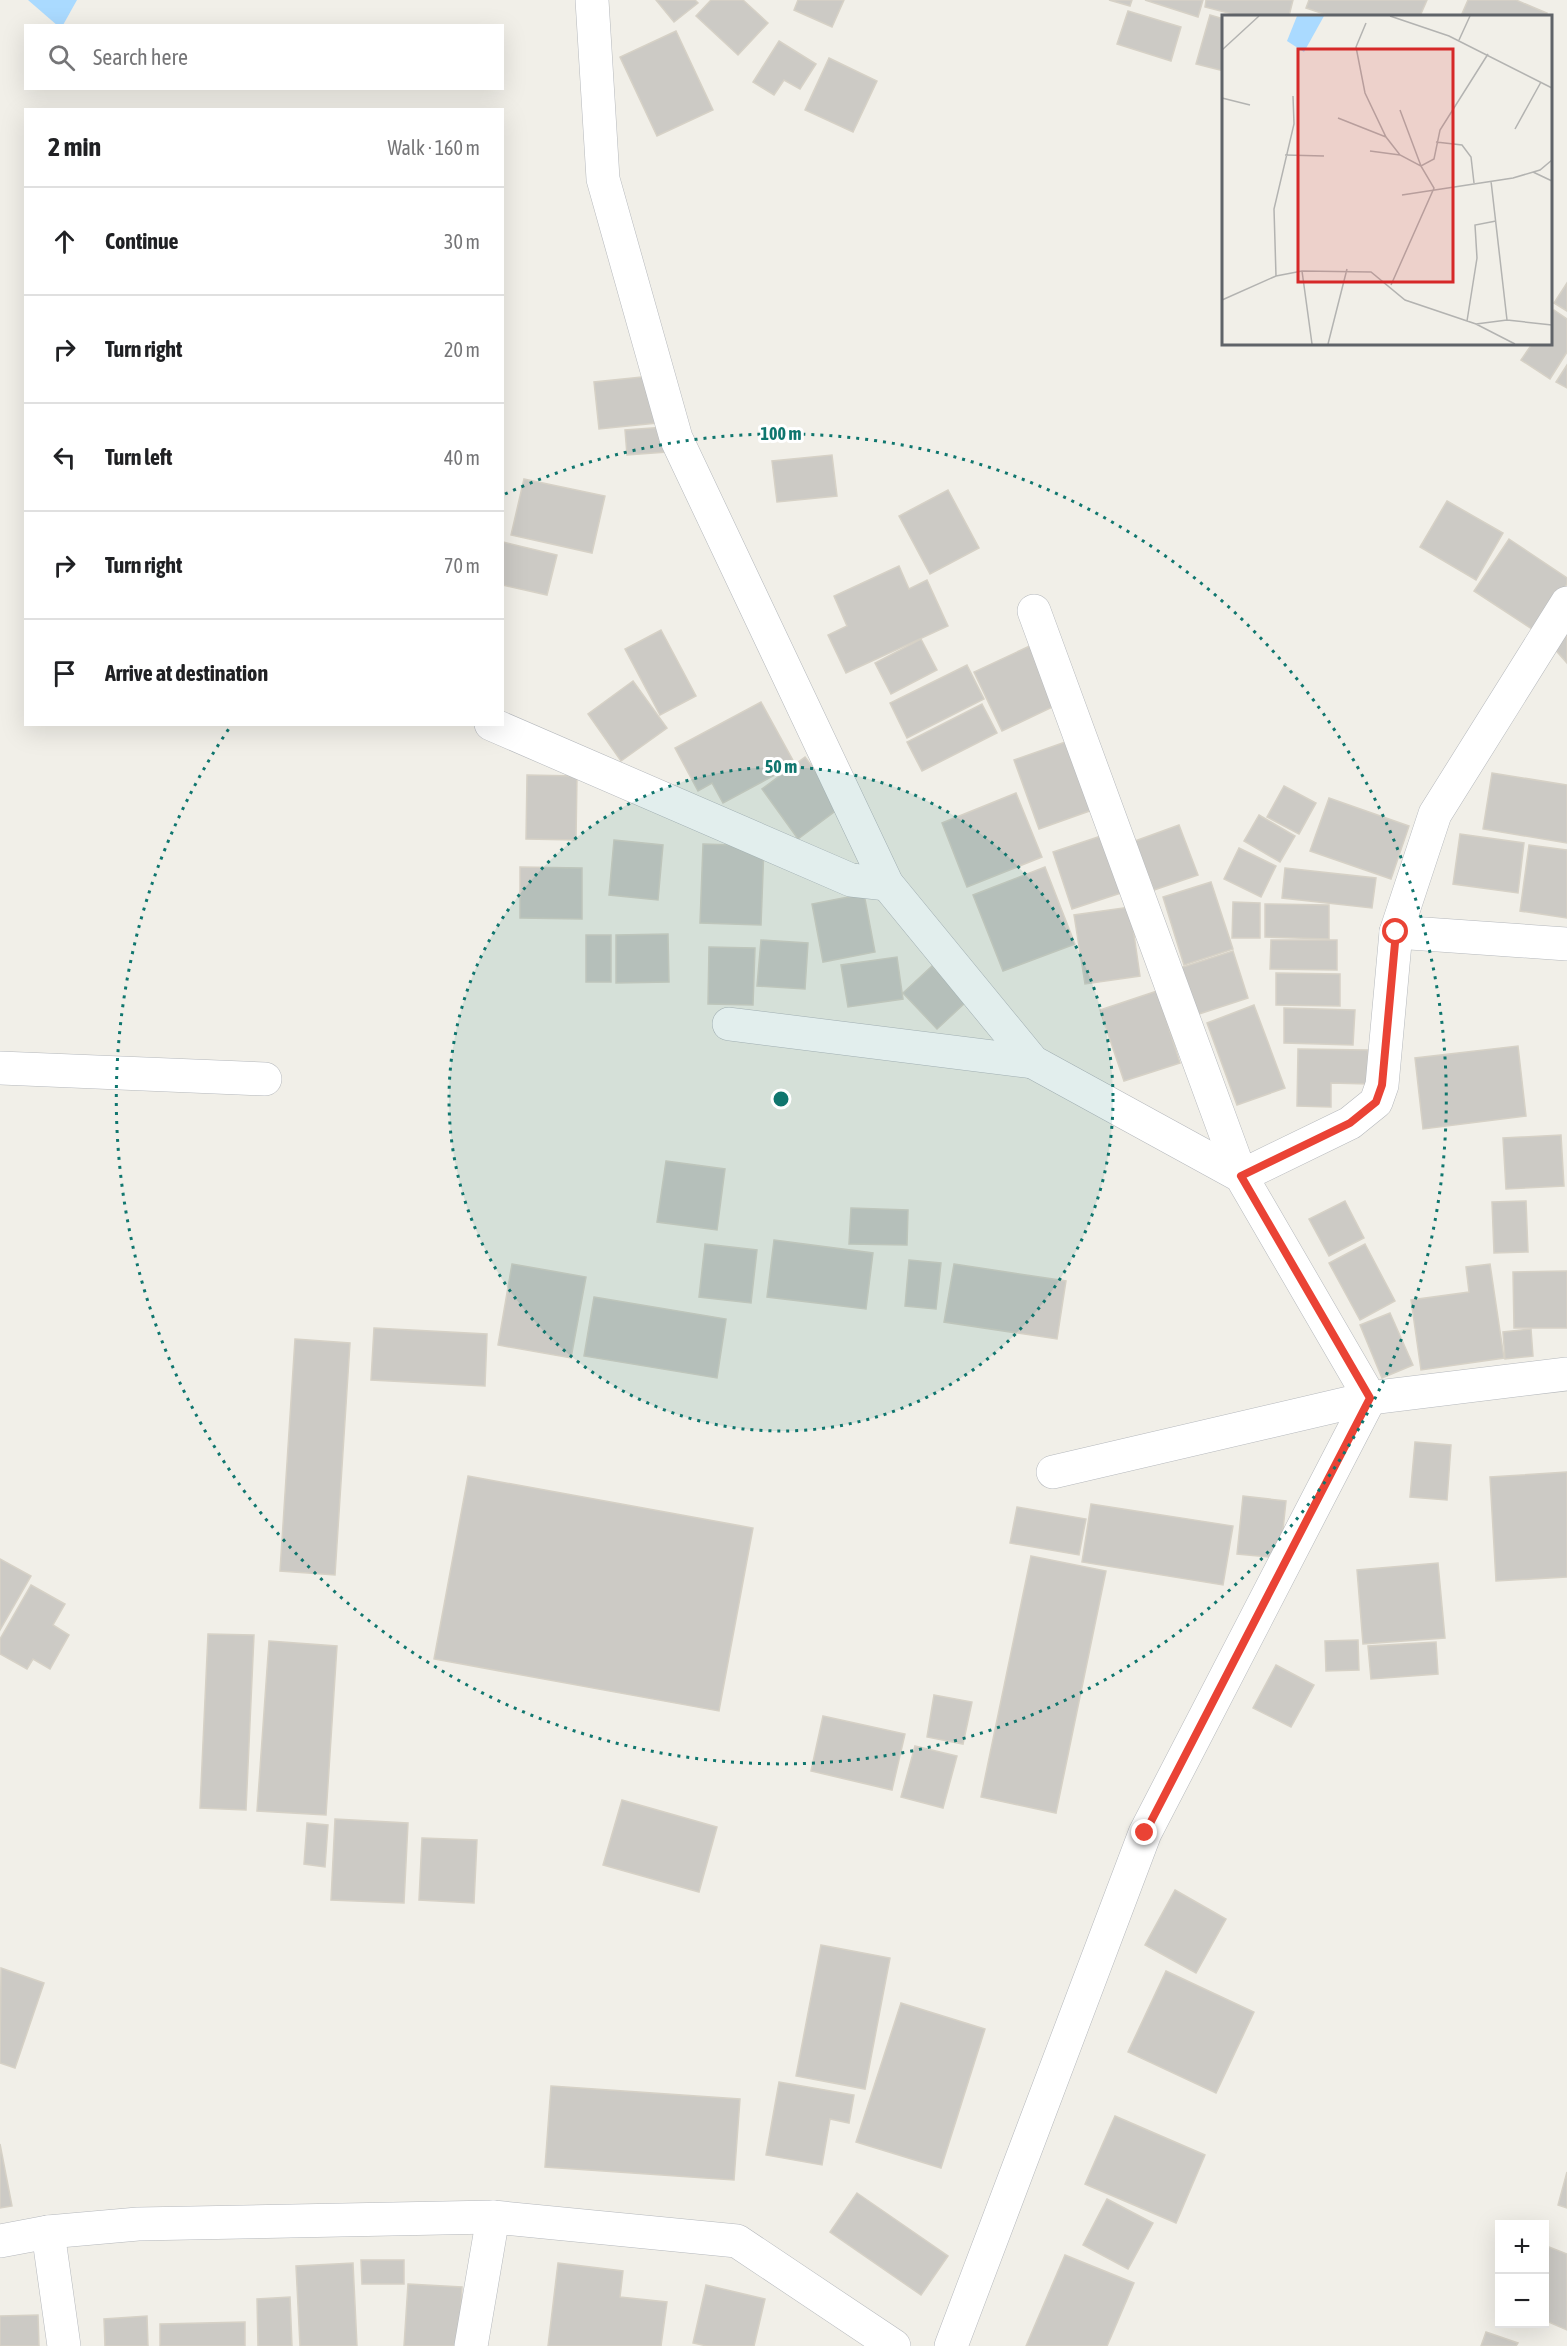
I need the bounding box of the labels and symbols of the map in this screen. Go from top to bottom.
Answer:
inset map [1222,15,1552,345]
text: 100 m [761,423,801,444]
text: 50 m [765,756,797,777]
route start [1382,918,1408,944]
centre of rings [771,1089,791,1109]
route end [1131,1819,1157,1845]

